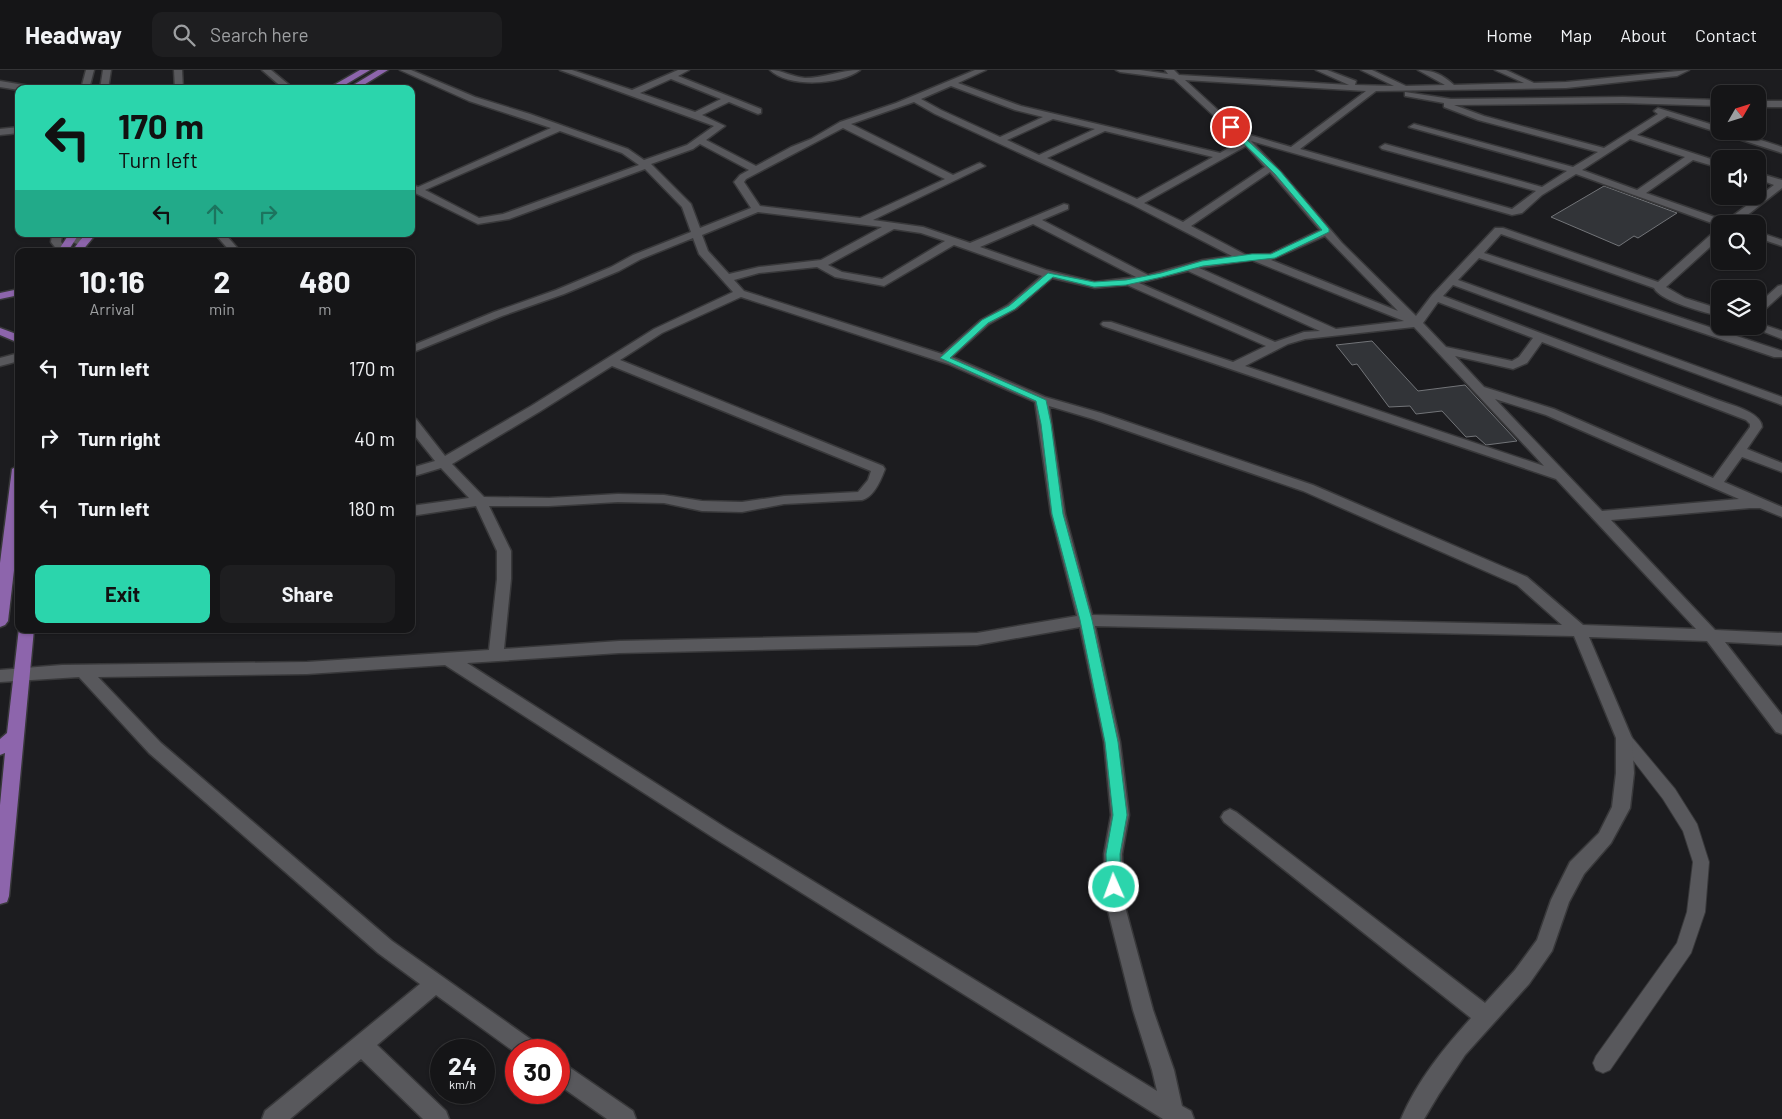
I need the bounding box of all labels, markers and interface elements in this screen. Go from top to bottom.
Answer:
search box [152,12,502,57]
text: Headway [25,20,122,49]
icon: search [170,21,198,49]
text: Search here [210,23,309,46]
text: Home [1486,24,1532,46]
text: Map [1560,24,1592,46]
text: About [1620,24,1667,46]
text: Contact [1695,24,1757,46]
north arrow [1711,85,1766,140]
map controls [1711,85,1766,335]
text: 170 m [118,104,204,146]
icon: left [35,105,100,170]
pin [1210,106,1252,148]
icon: arrive [1217,113,1245,141]
text: Turn left [118,146,198,172]
button: sound [1711,150,1766,205]
icon: left [148,200,176,228]
icon: ahead [201,200,229,228]
icon: right [254,200,282,228]
button: search [1711,215,1766,270]
text: 10:16 [79,263,145,299]
text: 2 [214,263,230,299]
text: 480 [299,263,351,299]
button: layers [1711,280,1766,335]
text: Arrival [90,299,134,318]
text: min [209,299,235,318]
text: m [318,299,332,318]
icon: left [35,354,63,382]
text: Turn left [78,357,149,380]
text: 170 m [349,357,395,380]
icon: right [35,424,63,452]
text: Turn right [78,427,160,450]
text: 40 m [354,427,395,450]
icon: left [35,494,63,522]
text: Turn left [78,497,149,520]
text: 180 m [348,497,395,520]
button: Exit [35,565,210,623]
button: Share [220,565,395,623]
position arrow [1087,860,1139,912]
speed limit sign: 30 [505,1039,570,1104]
text: 24 [448,1050,477,1080]
text: km/h [449,1077,476,1091]

